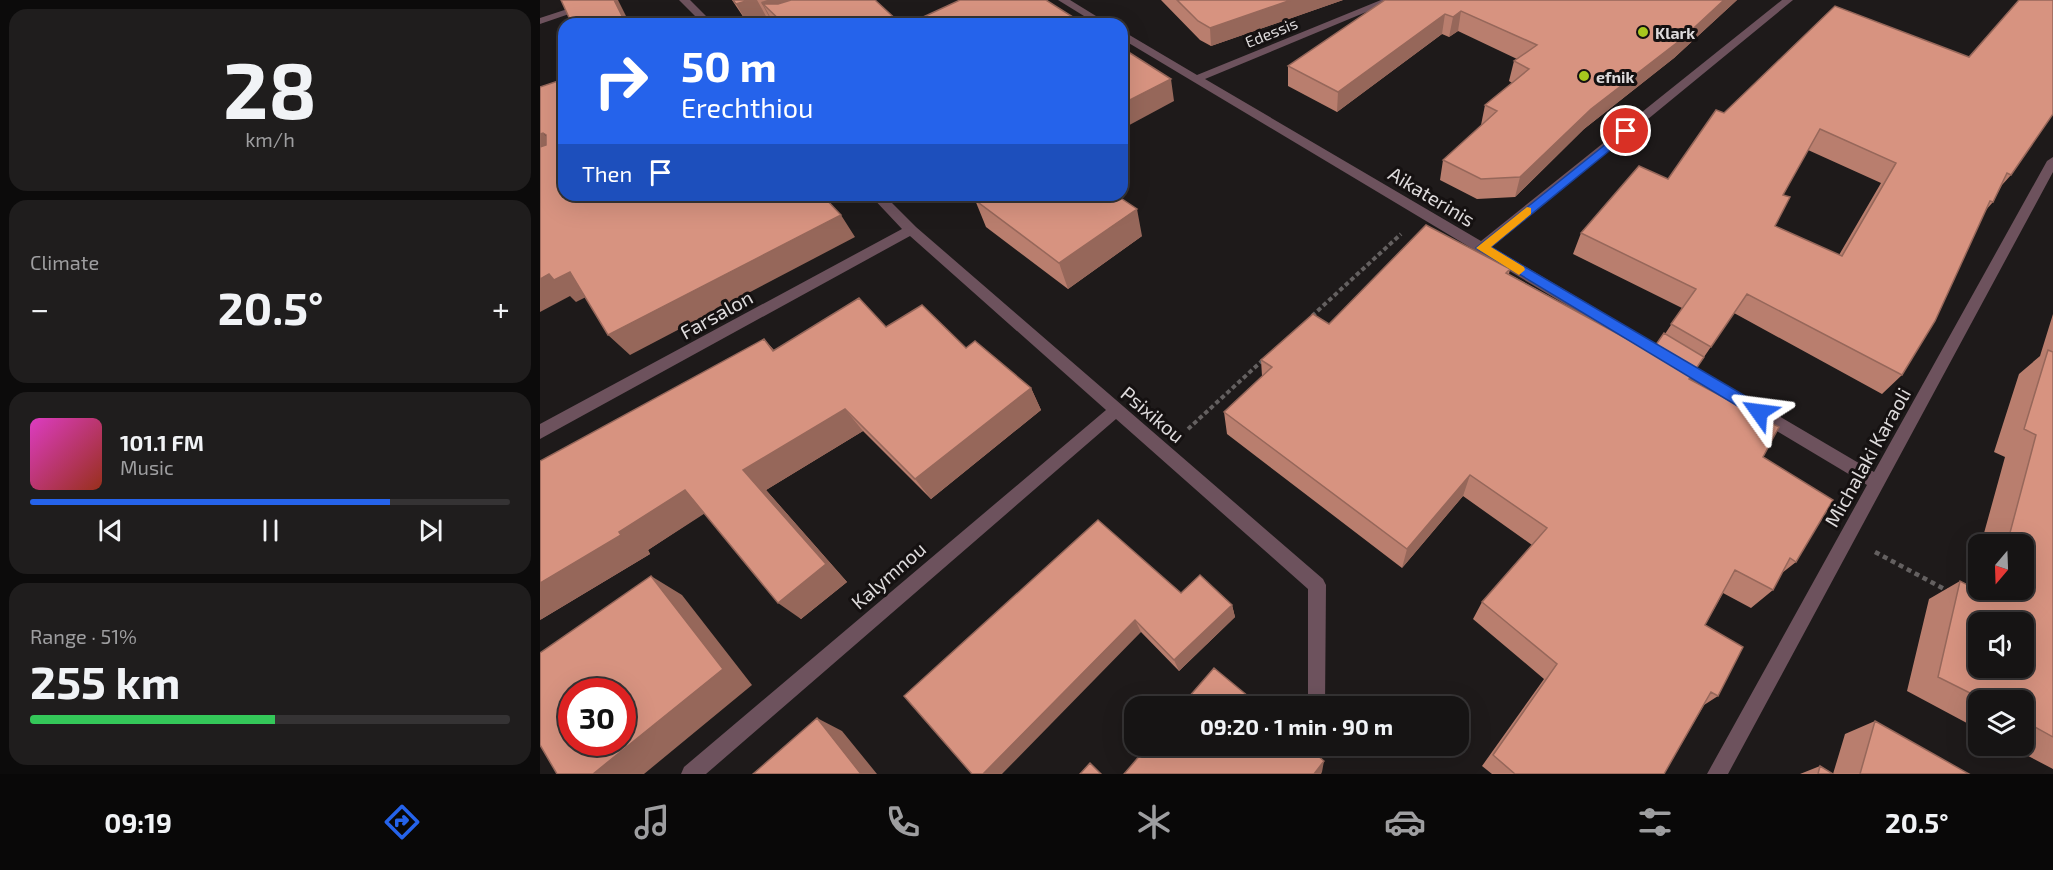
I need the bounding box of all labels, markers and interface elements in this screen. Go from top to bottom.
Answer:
street label: Edessis [1242,13,1300,51]
place label: Klark [1655,23,1695,42]
marker: Klark [1636,25,1650,39]
text: 50 m [681,40,777,90]
text: 28 [223,41,317,135]
icon: right [582,42,660,120]
place label: efnik [1596,67,1635,86]
marker: efnik [1577,69,1591,83]
text: Erechthiou [681,91,813,123]
pin [1600,105,1651,156]
icon: arrive [1609,114,1642,147]
text: km/h [245,127,295,151]
icon: arrive [644,156,677,189]
text: Then [582,160,632,186]
street label: Aikaterinis [1384,161,1480,231]
text: Climate [30,250,99,274]
text: 20.5° [218,280,323,334]
street label: Farsalon [675,284,757,344]
text: − [30,288,49,328]
text: + [492,288,510,328]
position arrow [1727,380,1791,444]
street label: Psixikou [1117,381,1189,447]
street label: Michalaki Karaoli [1819,383,1915,531]
text: 101.1 FM [120,429,204,455]
text: Music [120,455,174,479]
icon: previous [94,514,127,547]
icon: pause [254,514,287,547]
icon: next [414,514,447,547]
north arrow [1968,534,2034,600]
map controls [1968,534,2034,756]
street label: Kalymnou [846,536,930,614]
button: sound [1968,612,2034,678]
text: Range · 51% [30,624,137,648]
text: 255 km [30,654,180,708]
speed limit sign: 30 [558,678,636,756]
button: layers [1968,690,2034,756]
text: 09:20 · 1 min · 90 m [1200,713,1393,739]
icon: directions [381,801,423,843]
icon: music [631,801,673,843]
icon: phone [882,801,924,843]
icon: climate [1133,801,1175,843]
icon: car [1384,801,1426,843]
icon: filters [1634,801,1676,843]
text: 09:19 [104,806,172,838]
text: 20.5° [1885,806,1949,838]

